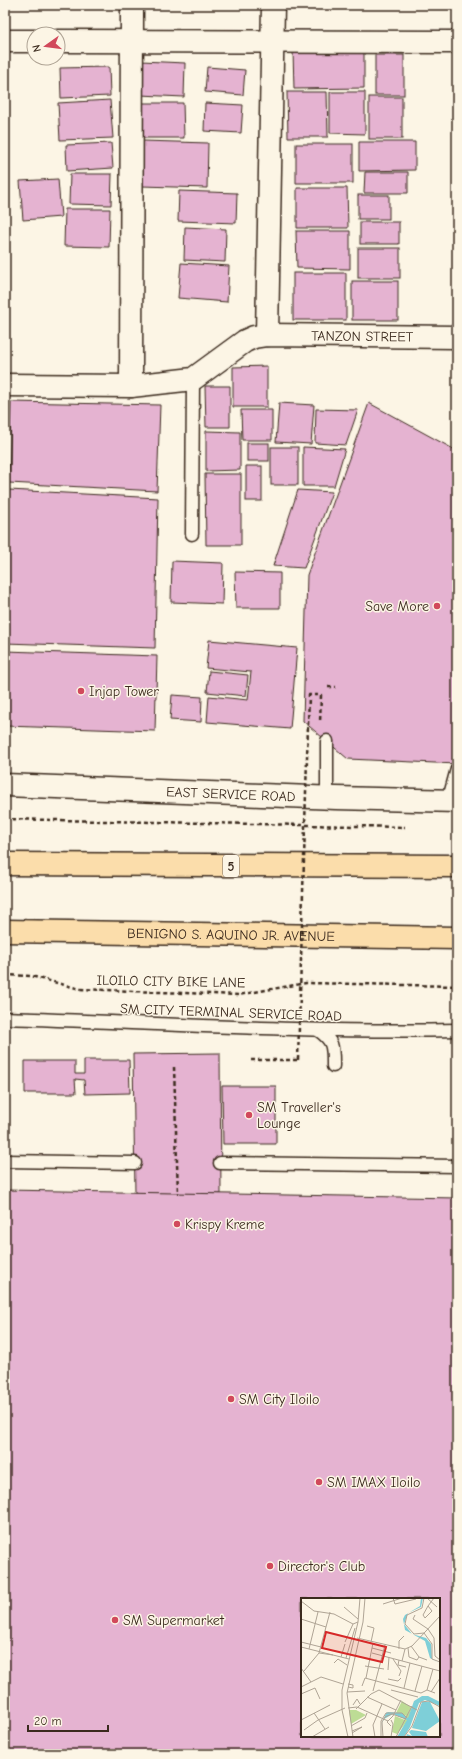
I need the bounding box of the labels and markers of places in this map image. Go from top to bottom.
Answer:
place label: Save More [365,598,429,615]
marker: Save More [432,601,442,611]
place label: Injap Tower [89,683,159,700]
marker: Injap Tower [76,686,86,696]
place label: SM Traveller's Lounge [257,1099,341,1132]
marker: SM Traveller's Lounge [244,1110,254,1120]
place label: Krispy Kreme [185,1216,264,1233]
marker: Krispy Kreme [172,1219,182,1229]
place label: SM City Iloilo [239,1391,319,1408]
marker: SM City Iloilo [226,1394,236,1404]
place label: SM IMAX Iloilo [327,1474,420,1491]
marker: SM IMAX Iloilo [314,1477,324,1487]
place label: Director's Club [278,1558,365,1575]
marker: Director's Club [265,1561,275,1571]
place label: SM Supermarket [123,1612,225,1629]
marker: SM Supermarket [110,1615,120,1625]

